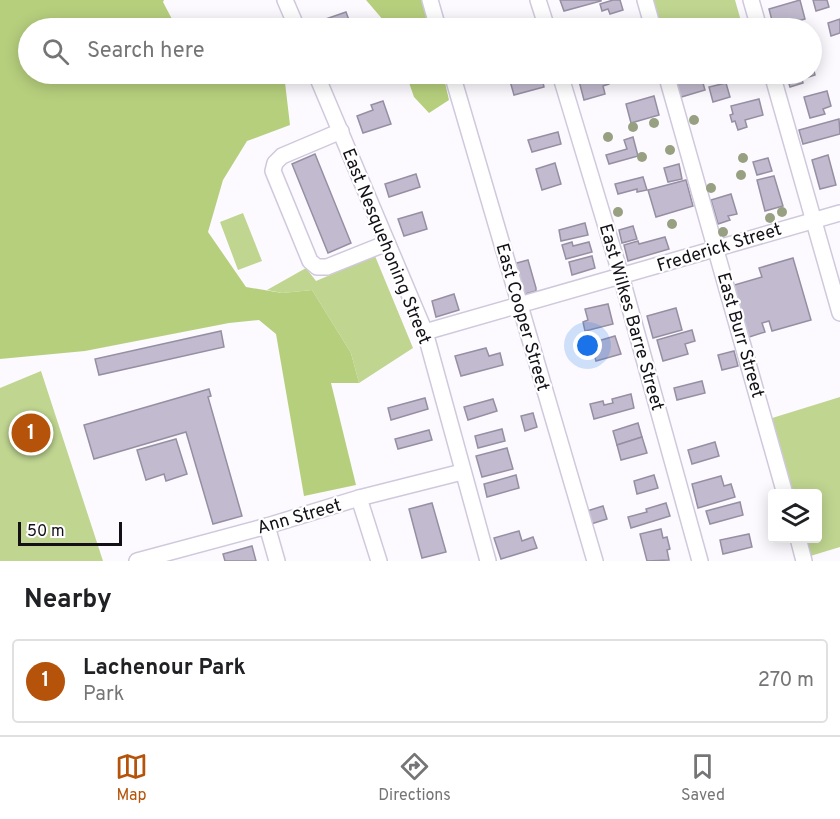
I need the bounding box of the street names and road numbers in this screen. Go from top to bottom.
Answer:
street label: East Nesquehoning Street [336,145,435,348]
street label: Frederick Street [654,219,785,278]
street label: East Wilkes Barre Street [593,221,668,413]
street label: East Cooper Street [489,241,554,394]
street label: East Burr Street [711,270,768,401]
street label: Ann Street [255,494,344,540]

